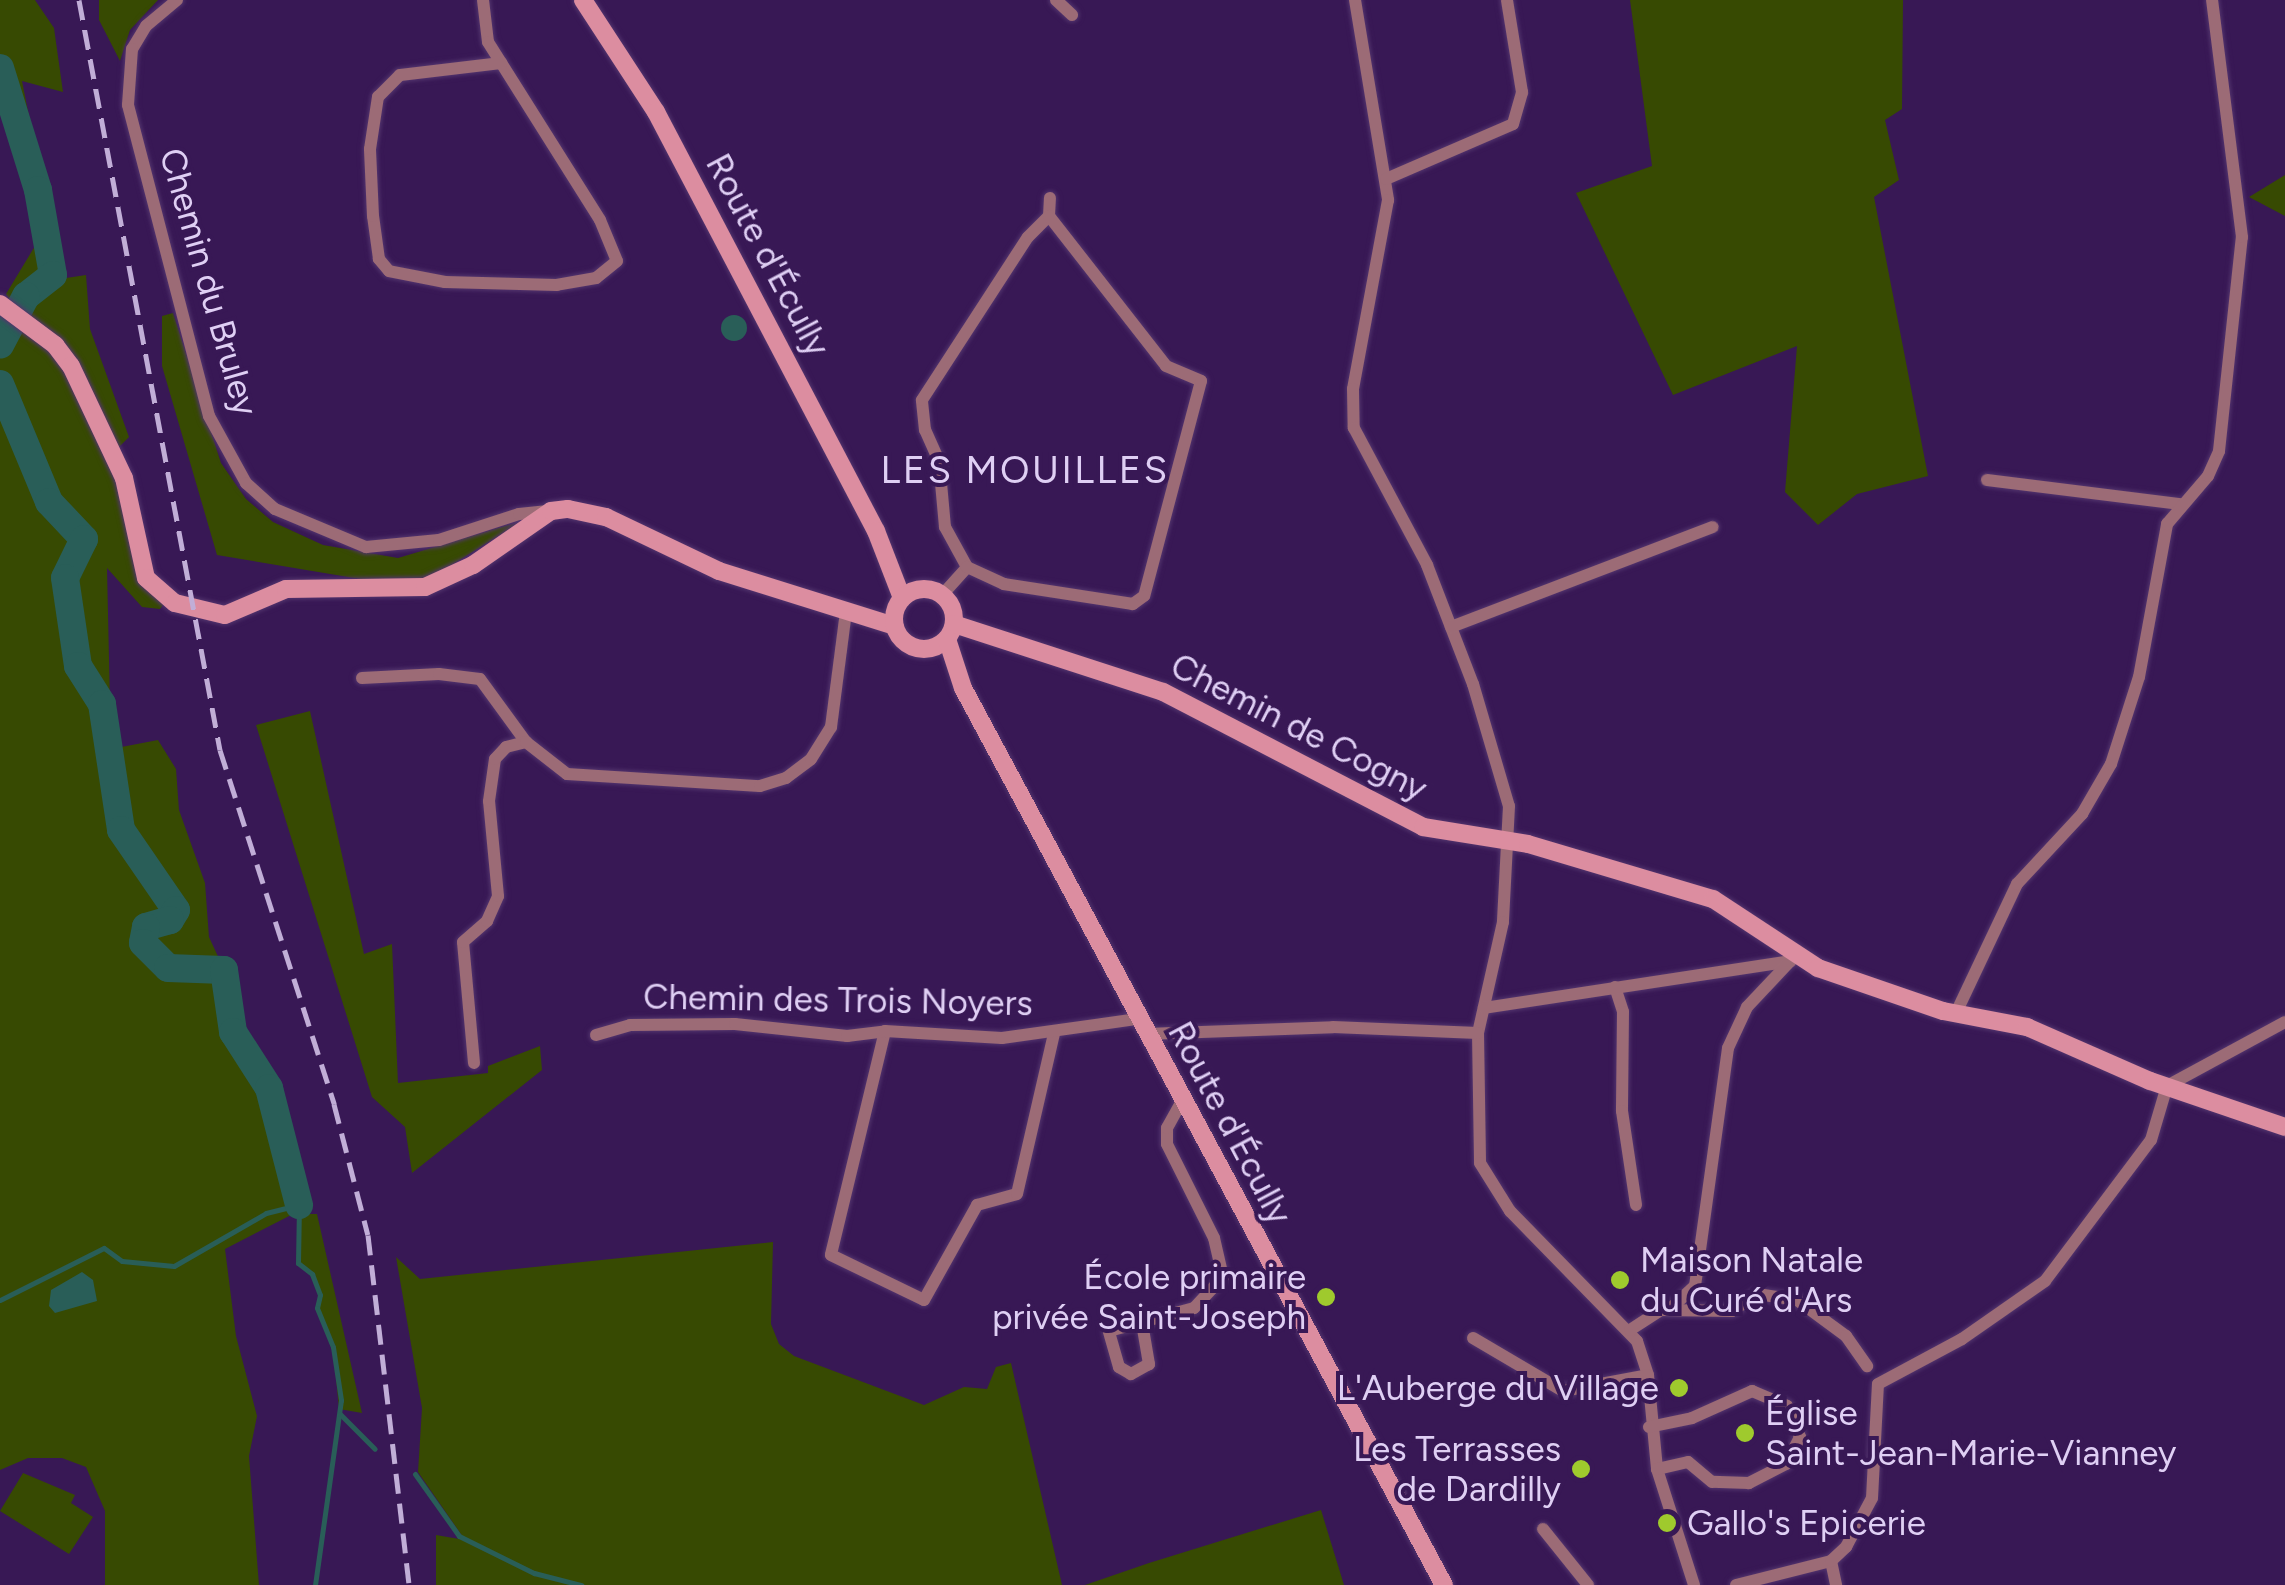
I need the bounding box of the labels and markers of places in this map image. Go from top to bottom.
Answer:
place label: Maison Natale du Curé d'Ars [1640,1239,1863,1321]
place label: École primaire privée Saint-Joseph [992,1256,1306,1338]
marker: Maison Natale du Curé d'Ars [1609,1269,1631,1291]
marker: École primaire privée Saint-Joseph [1315,1286,1337,1308]
place label: L'Auberge du Village [1337,1367,1659,1409]
marker: L'Auberge du Village [1668,1377,1690,1399]
place label: Église Saint-Jean-Marie-Vianney [1765,1392,2176,1474]
marker: Église Saint-Jean-Marie-Vianney [1734,1422,1756,1444]
place label: Les Terrasses de Dardilly [1353,1428,1561,1510]
marker: Les Terrasses de Dardilly [1570,1458,1592,1480]
place label: Gallo's Epicerie [1687,1502,1926,1544]
marker: Gallo's Epicerie [1656,1512,1678,1534]

